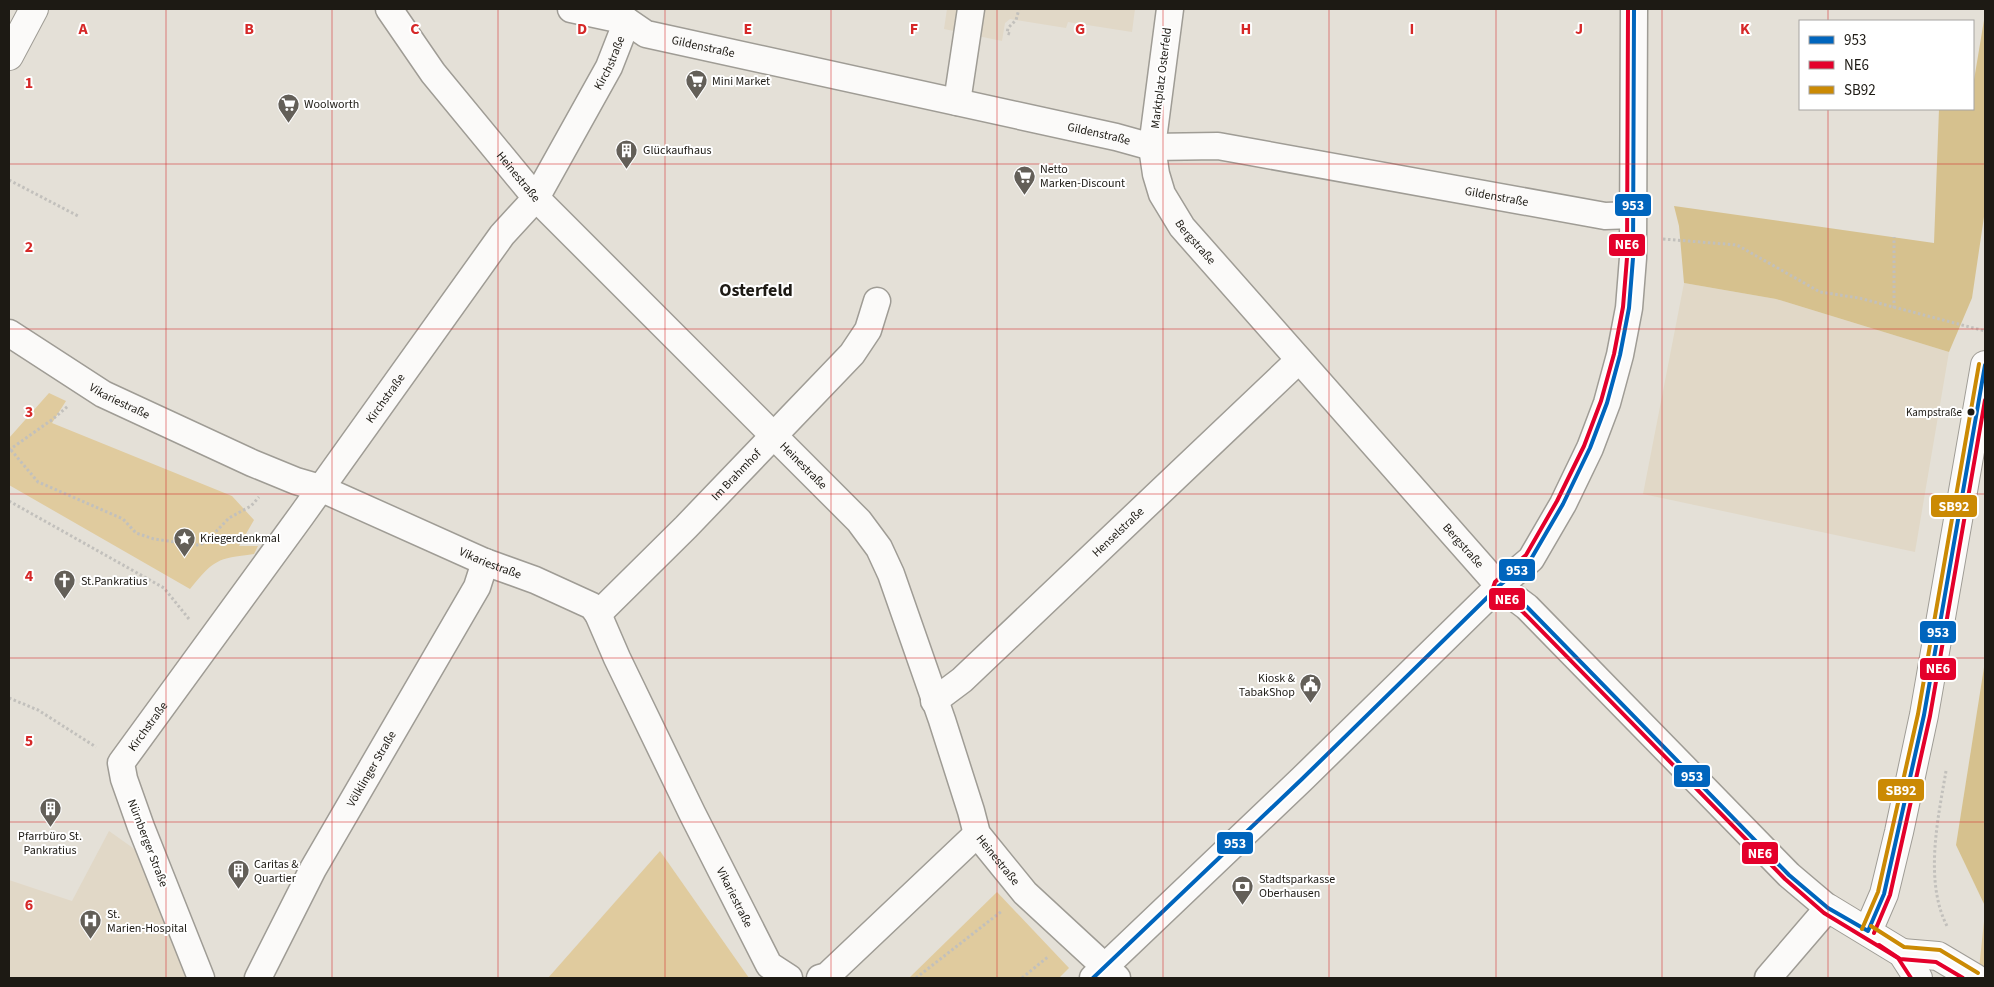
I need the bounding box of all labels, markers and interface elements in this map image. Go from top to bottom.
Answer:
text: A [77,18,88,40]
text: B [244,18,254,40]
text: C [410,18,420,40]
text: D [577,18,587,40]
text: E [744,18,752,40]
text: F [910,18,918,40]
text: G [1075,18,1085,40]
text: H [1241,18,1251,40]
text: I [1410,18,1414,40]
text: J [1575,18,1583,40]
text: K [1740,18,1750,40]
legend [1799,20,1974,110]
street label: Marktplatz Osterfeld [1147,27,1176,130]
text: 953 [1844,30,1866,51]
street label: Gildenstraße [670,32,737,62]
street label: Kirchstraße [590,33,629,93]
text: NE6 [1844,55,1869,76]
supermarket icon: Mini Market [684,69,708,100]
text: 1 [25,72,33,94]
place label: Mini Market [712,73,770,90]
text: SB92 [1844,80,1876,101]
supermarket icon: Woolworth [276,92,300,123]
place label: Woolworth [304,96,359,113]
street label: Gildenstraße [1066,119,1132,150]
building icon: Glückaufhaus [615,138,639,169]
place label: Glückaufhaus [643,142,712,159]
street label: Heinestraße [492,148,544,206]
place label: Netto Marken-Discount [1040,161,1125,192]
supermarket icon: Netto Marken-Discount [1012,164,1036,195]
street label: Gildenstraße [1463,183,1530,211]
line badge: 953 [1614,193,1652,217]
text: 953 [1622,196,1644,216]
street label: Bergstraße [1170,217,1219,269]
line badge: NE6 [1608,233,1646,257]
text: NE6 [1615,235,1639,255]
text: 2 [25,236,33,258]
district label: Osterfeld [719,278,793,303]
street label: Kirchstraße [362,370,409,427]
street label: Vikariestraße [86,379,153,424]
text: 3 [25,401,33,423]
place label: Kampstraße [1906,405,1963,420]
marker: Kampstraße [1966,407,1976,417]
street label: Heinestraße [776,438,831,493]
street label: Im Brahmhof [708,445,766,505]
line badge: SB92 [1930,494,1978,518]
text: SB92 [1938,497,1970,517]
street label: Henselstraße [1088,503,1148,561]
street label: Bergstraße [1438,520,1488,572]
place icon: Kriegerdenkmal [172,526,196,557]
place label: Kriegerdenkmal [200,530,280,547]
street label: Vikariestraße [456,543,524,583]
line badge: 953 [1498,558,1536,582]
text: 953 [1506,561,1528,581]
text: 4 [25,565,34,587]
church icon: St.Pankratius [53,569,77,600]
place label: St.Pankratius [81,573,147,590]
line badge: NE6 [1488,587,1526,611]
text: NE6 [1495,590,1519,610]
line badge: 953 [1919,620,1957,644]
text: 953 [1927,623,1949,643]
line badge: NE6 [1919,657,1957,681]
text: NE6 [1926,659,1950,679]
place label: Kiosk & TabakShop [1239,670,1296,701]
public building icon: Kiosk & TabakShop [1299,673,1323,704]
street label: Kirchstraße [124,698,172,755]
street label: Völklinger Straße [343,728,401,810]
text: 5 [25,730,33,752]
line badge: 953 [1673,764,1711,788]
text: 953 [1681,767,1703,787]
line badge: SB92 [1877,778,1925,802]
text: SB92 [1885,781,1917,801]
building icon: Pfarrbüro St. Pankratius [38,797,62,828]
street label: Nürnberger Straße [123,797,172,890]
place label: Pfarrbüro St. Pankratius [18,828,82,859]
street label: Heinestraße [972,831,1024,889]
line badge: 953 [1216,831,1254,855]
text: 953 [1224,834,1246,854]
line badge: NE6 [1741,841,1779,865]
text: NE6 [1748,844,1772,864]
place label: Caritas & Quartier [254,856,299,887]
building icon: Caritas & Quartier [226,859,250,890]
street label: Vikariestraße [712,864,757,931]
place label: Stadtsparkasse Oberhausen [1259,871,1335,902]
bank icon: Stadtsparkasse Oberhausen [1231,874,1255,905]
text: 6 [25,894,33,916]
place label: St. Marien-Hospital [107,906,187,937]
hospital icon: St. Marien-Hospital [79,909,103,940]

